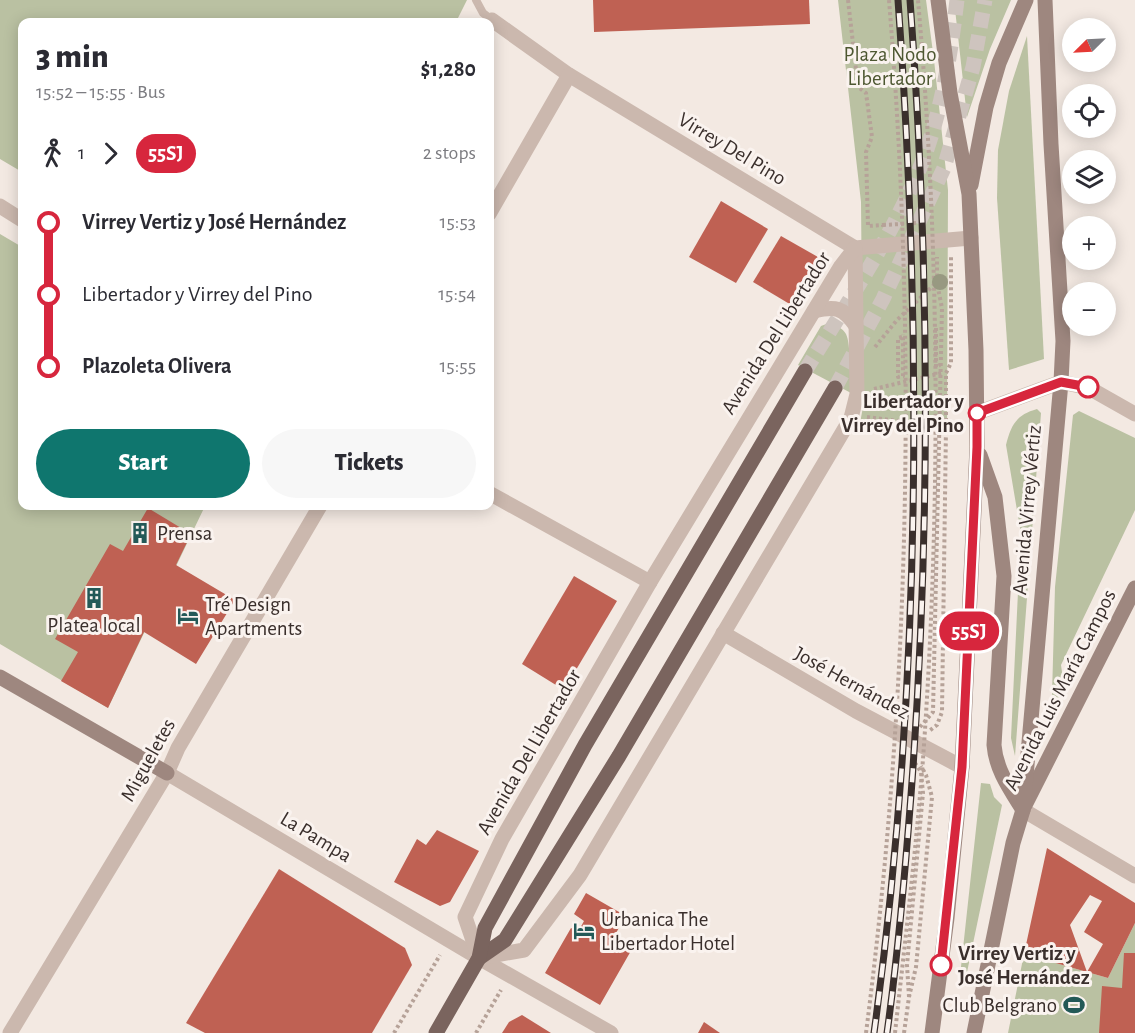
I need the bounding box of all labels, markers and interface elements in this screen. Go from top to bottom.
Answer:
north arrow [1062,18,1116,72]
map controls [1062,18,1116,336]
text: 3 min [36,41,109,74]
park label: Plaza Nodo Libertador [843,44,937,89]
text: $1,280 [420,58,476,80]
text: 15:52 – 15:55 · Bus [36,82,165,102]
button: locate [1062,84,1116,138]
street label: Virrey Del Pino [674,109,790,189]
icon: walk [36,137,69,170]
icon: forward [94,137,127,170]
text: 1 [78,143,85,163]
text: 55SJ [148,143,184,164]
text: 2 stops [423,143,476,163]
button: layers [1062,150,1116,204]
text: Virrey Vertiz y José Hernández [82,211,346,233]
text: 15:53 [440,212,476,232]
button: + [1062,216,1116,270]
street label: Avenida Del Libertador [718,248,835,418]
button: − [1062,282,1116,336]
text: Libertador y Virrey del Pino [82,283,313,305]
text: 15:54 [438,284,476,304]
text: Plazoleta Olivera [82,355,232,377]
text: 15:55 [439,356,476,376]
unlabelled marker [1077,376,1099,398]
place label: Libertador y Virrey del Pino [841,391,965,436]
marker: Libertador y Virrey del Pino [968,404,986,422]
street label: Avenida Virrey Vértiz [1009,424,1045,596]
button: Start [36,429,250,498]
button: Tickets [262,429,476,498]
building icon: Prensa [128,521,152,545]
place label: Prensa [157,523,213,544]
building icon: Platea local [82,586,106,610]
street label: Avenida Luis María Campos [1000,586,1120,794]
place label: Tré Design Apartments [205,594,302,639]
hotel icon: Tré Design Apartments [176,604,200,628]
line badge: 55SJ [927,612,1011,650]
place label: Platea local [47,615,141,636]
text: 55SJ [951,621,987,642]
street label: José Hernández [791,643,913,723]
street label: Avenida Del Libertador [473,666,585,838]
street label: Migueletes [117,715,179,805]
street label: La Pampa [277,808,356,866]
place label: Urbanica The Libertador Hotel [601,909,735,954]
hotel icon: Urbanica The Libertador Hotel [572,919,596,943]
place label: Virrey Vertiz y José Hernández [958,943,1090,988]
marker: Virrey Vertiz y José Hernández [930,954,952,976]
sports icon: Club Belgrano [1062,993,1086,1017]
place label: Club Belgrano [943,995,1057,1016]

